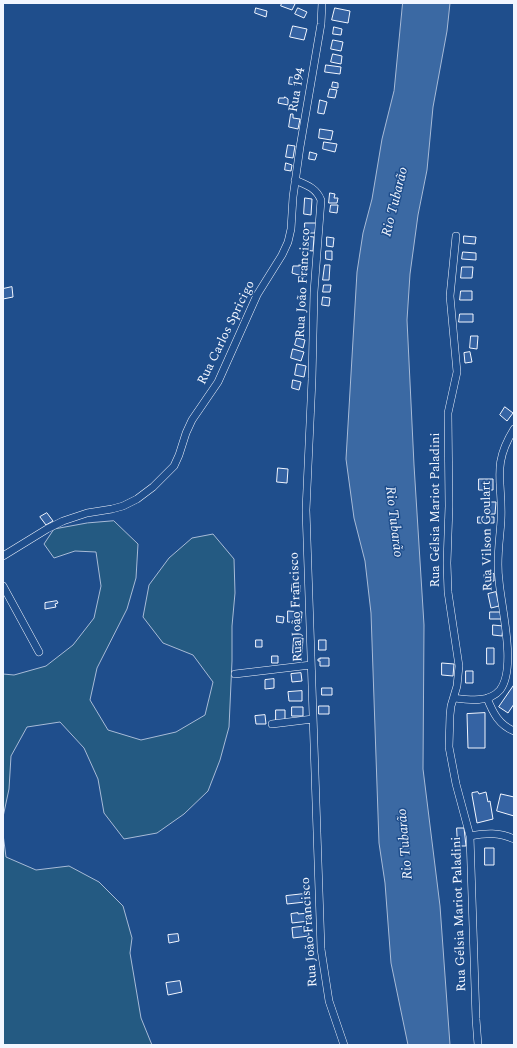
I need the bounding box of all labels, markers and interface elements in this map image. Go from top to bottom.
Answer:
street label: Rua 194 [286,66,310,114]
water label: Rio Tubarão [379,165,413,239]
street label: Rua João Francisco [293,228,315,338]
street label: Rua Carlos Spricigo [195,278,259,388]
street label: Rua Gélsia Mariot Paladini [428,432,444,588]
street label: Rua Vilson Goulart [479,481,497,591]
water label: Rio Tubarão [380,485,406,559]
street label: Rua João Francisco [287,552,307,662]
water label: Rio Tubarão [395,808,417,880]
street label: Rua Gélsia Mariot Paladini [449,836,471,992]
street label: Rua João Francisco [298,877,322,987]

